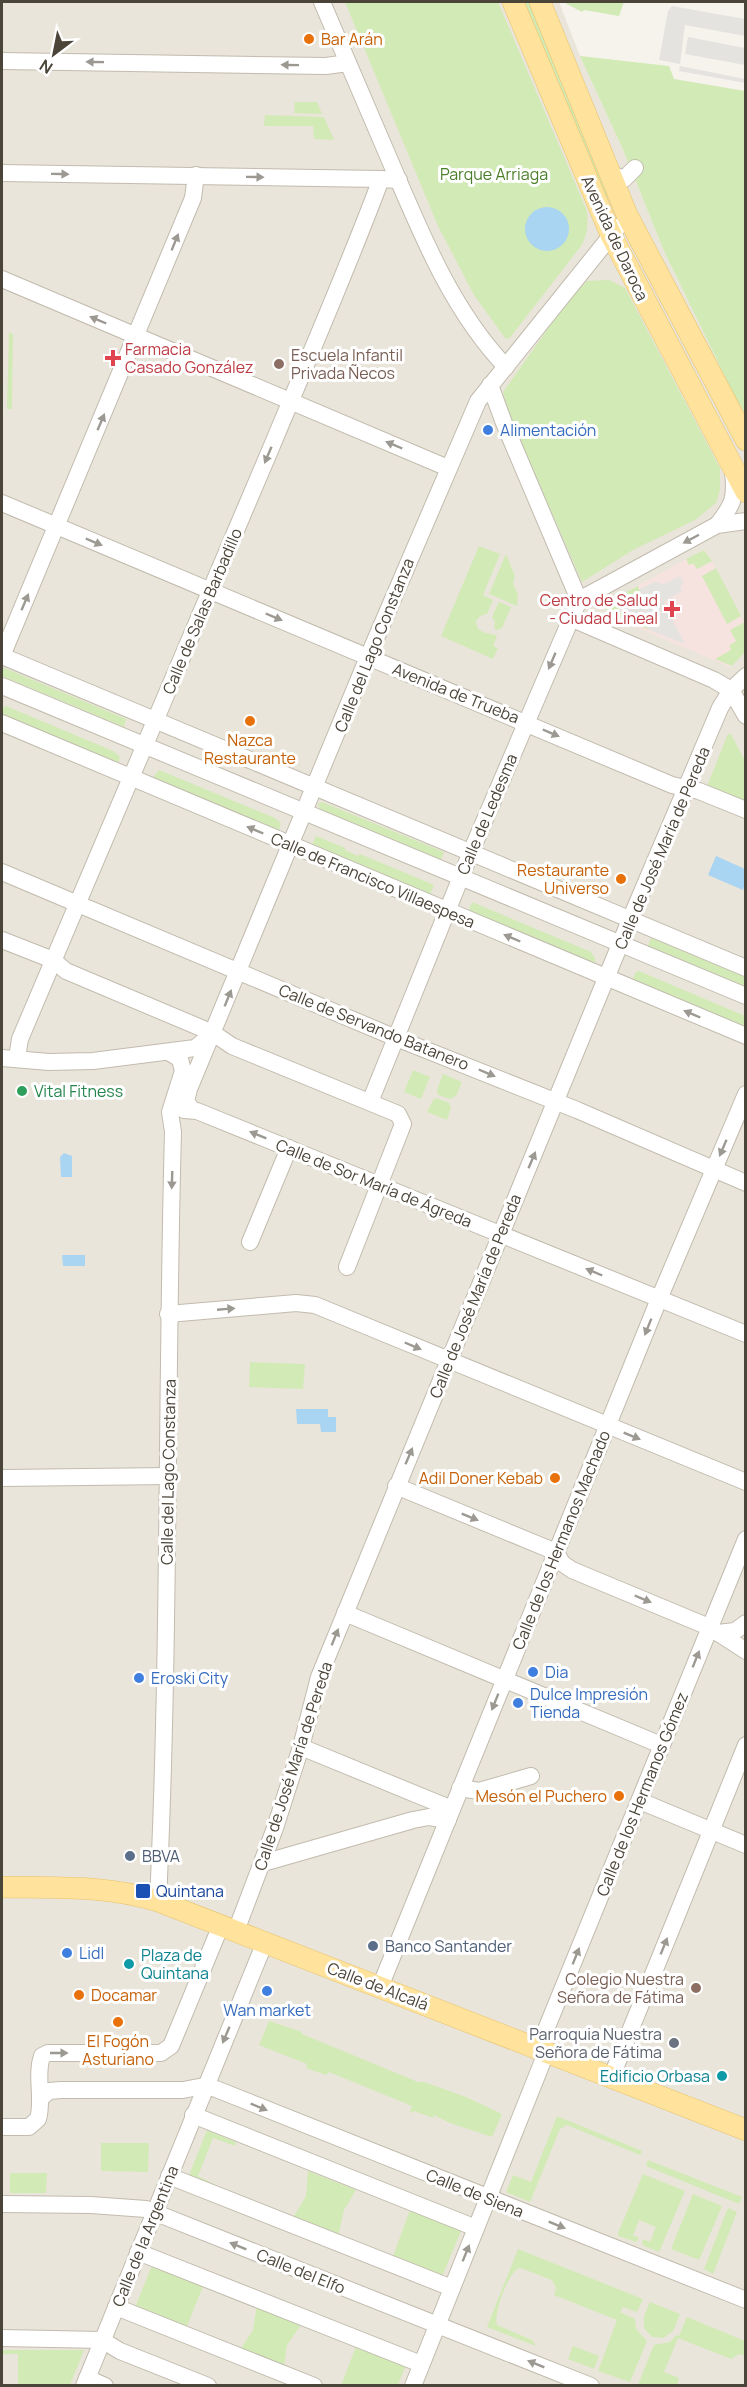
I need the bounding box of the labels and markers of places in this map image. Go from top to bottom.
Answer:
place label: Bar Arán [321,28,383,50]
marker: Bar Arán [302,32,316,46]
place label: Farmacia Casado González [125,338,253,378]
place label: Escuela Infantil Privada Ñecos [291,344,403,384]
marker: Farmacia Casado González [106,351,120,365]
marker: Escuela Infantil Privada Ñecos [272,357,286,371]
place label: Alimentación [500,419,596,441]
marker: Alimentación [481,423,495,437]
place label: Centro de Salud - Ciudad Lineal [540,589,658,629]
marker: Centro de Salud - Ciudad Lineal [663,600,681,618]
marker: Nazca Restaurante [243,714,257,728]
place label: Nazca Restaurante [204,729,296,769]
place label: Restaurante Universo [517,859,609,899]
marker: Restaurante Universo [614,872,628,886]
place label: Vital Fitness [34,1080,123,1102]
marker: Vital Fitness [15,1084,29,1098]
place label: Adil Doner Kebab [419,1467,543,1489]
marker: Adil Doner Kebab [548,1471,562,1485]
place label: Dia [545,1661,568,1683]
marker: Dia [526,1665,540,1679]
place label: Eroski City [151,1667,229,1689]
marker: Eroski City [132,1671,146,1685]
place label: Dulce Impresión Tienda [530,1683,648,1723]
marker: Dulce Impresión Tienda [511,1696,525,1710]
place label: Mesón el Puchero [475,1785,607,1807]
marker: Mesón el Puchero [612,1789,626,1803]
place label: BBVA [142,1845,180,1867]
marker: BBVA [123,1849,137,1863]
place label: Quintana [156,1880,224,1902]
marker: Quintana [134,1882,152,1900]
place label: Banco Santander [385,1935,512,1957]
marker: Banco Santander [366,1939,380,1953]
place label: Lidl [79,1942,104,1964]
place label: Plaza de Quintana [141,1944,209,1984]
marker: Lidl [60,1946,74,1960]
marker: Plaza de Quintana [122,1957,136,1971]
place label: Colegio Nuestra Señora de Fátima [557,1968,684,2008]
marker: Colegio Nuestra Señora de Fátima [689,1981,703,1995]
place label: Docamar [91,1984,157,2006]
marker: Wan market [260,1984,274,1998]
marker: Docamar [72,1988,86,2002]
place label: Wan market [223,1999,311,2021]
marker: El Fogón Asturiano [111,2015,125,2029]
place label: Parroquia Nuestra Señora de Fátima [529,2023,662,2063]
place label: El Fogón Asturiano [82,2030,154,2070]
marker: Parroquia Nuestra Señora de Fátima [667,2036,681,2050]
place label: Edificio Orbasa [600,2065,710,2087]
marker: Edificio Orbasa [715,2069,729,2083]

